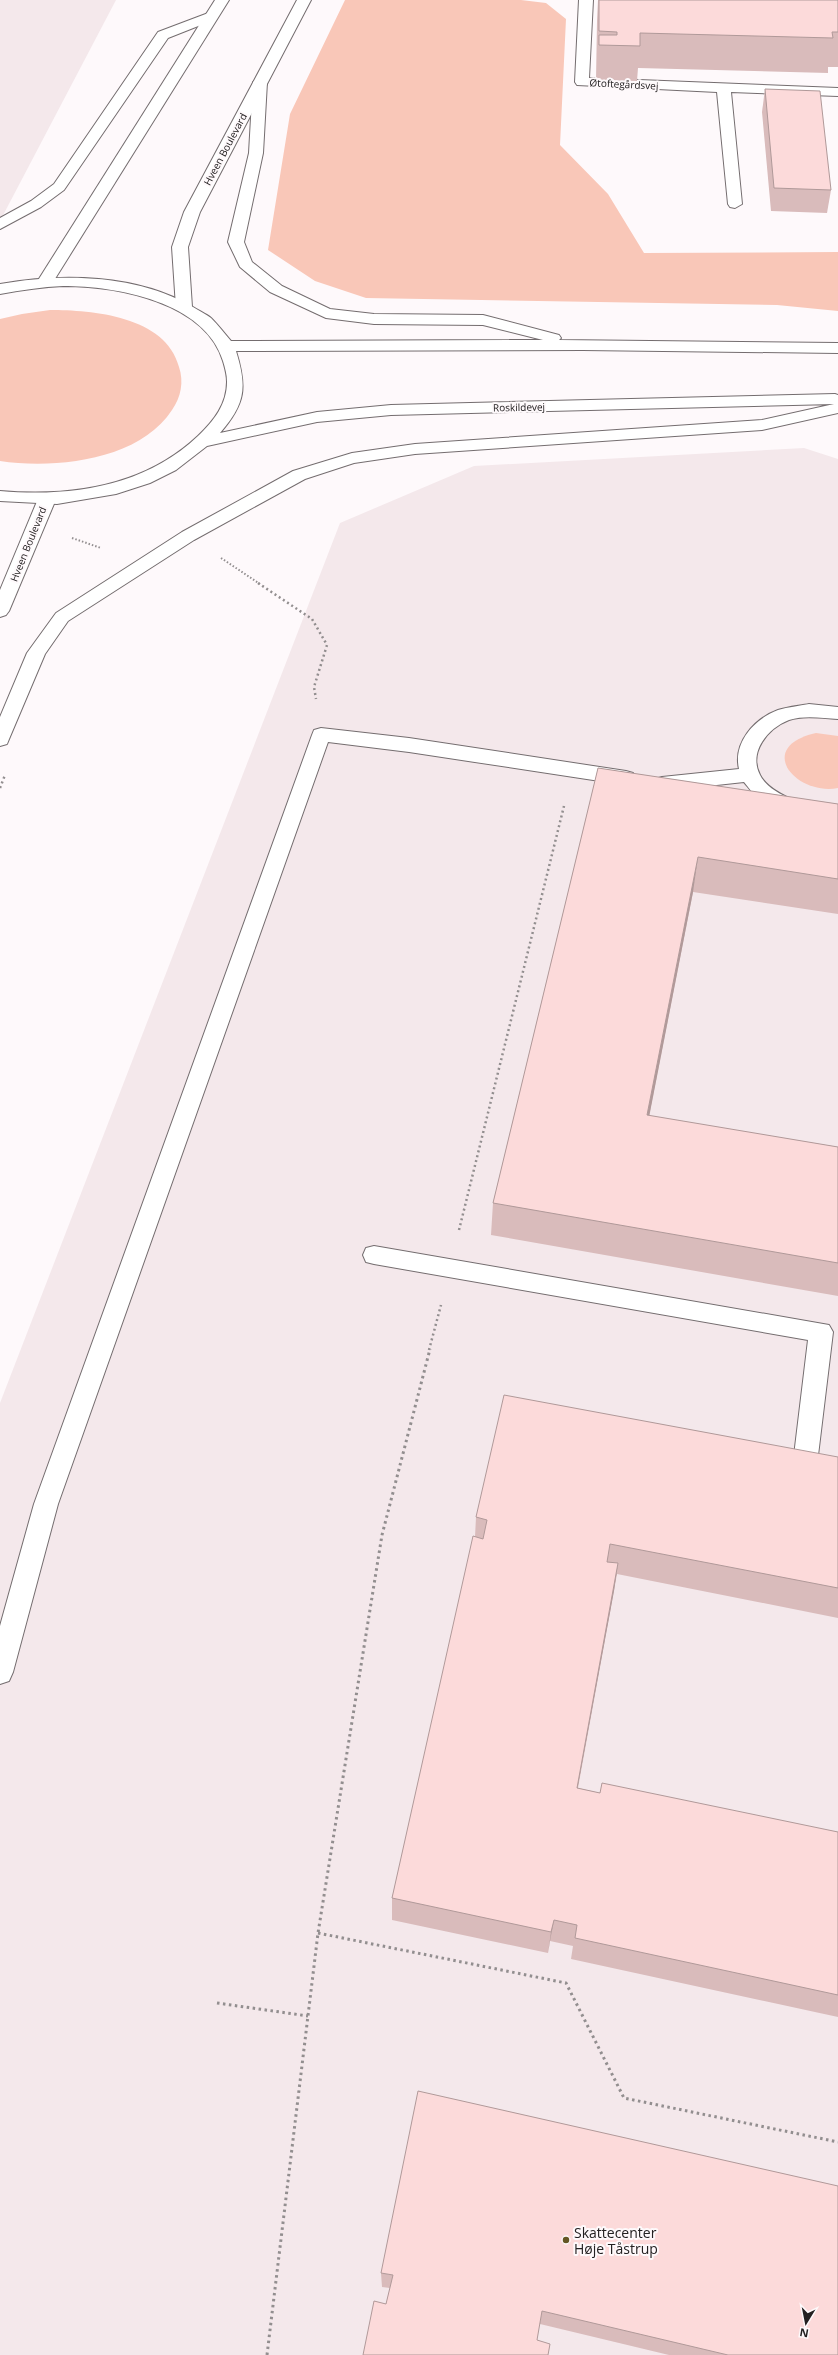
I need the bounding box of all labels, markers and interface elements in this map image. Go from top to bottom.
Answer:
street label: Øtoftegårdsvej [589,75,659,93]
street label: Hveen Boulevard [200,110,250,188]
street label: Roskildevej [493,400,545,414]
street label: Hveen Boulevard [7,504,49,584]
place label: Skattecenter Høje Tåstrup [574,2223,658,2258]
marker: Skattecenter Høje Tåstrup [561,2235,571,2245]
north arrow [786,2303,826,2343]
text: N [798,2325,810,2342]

